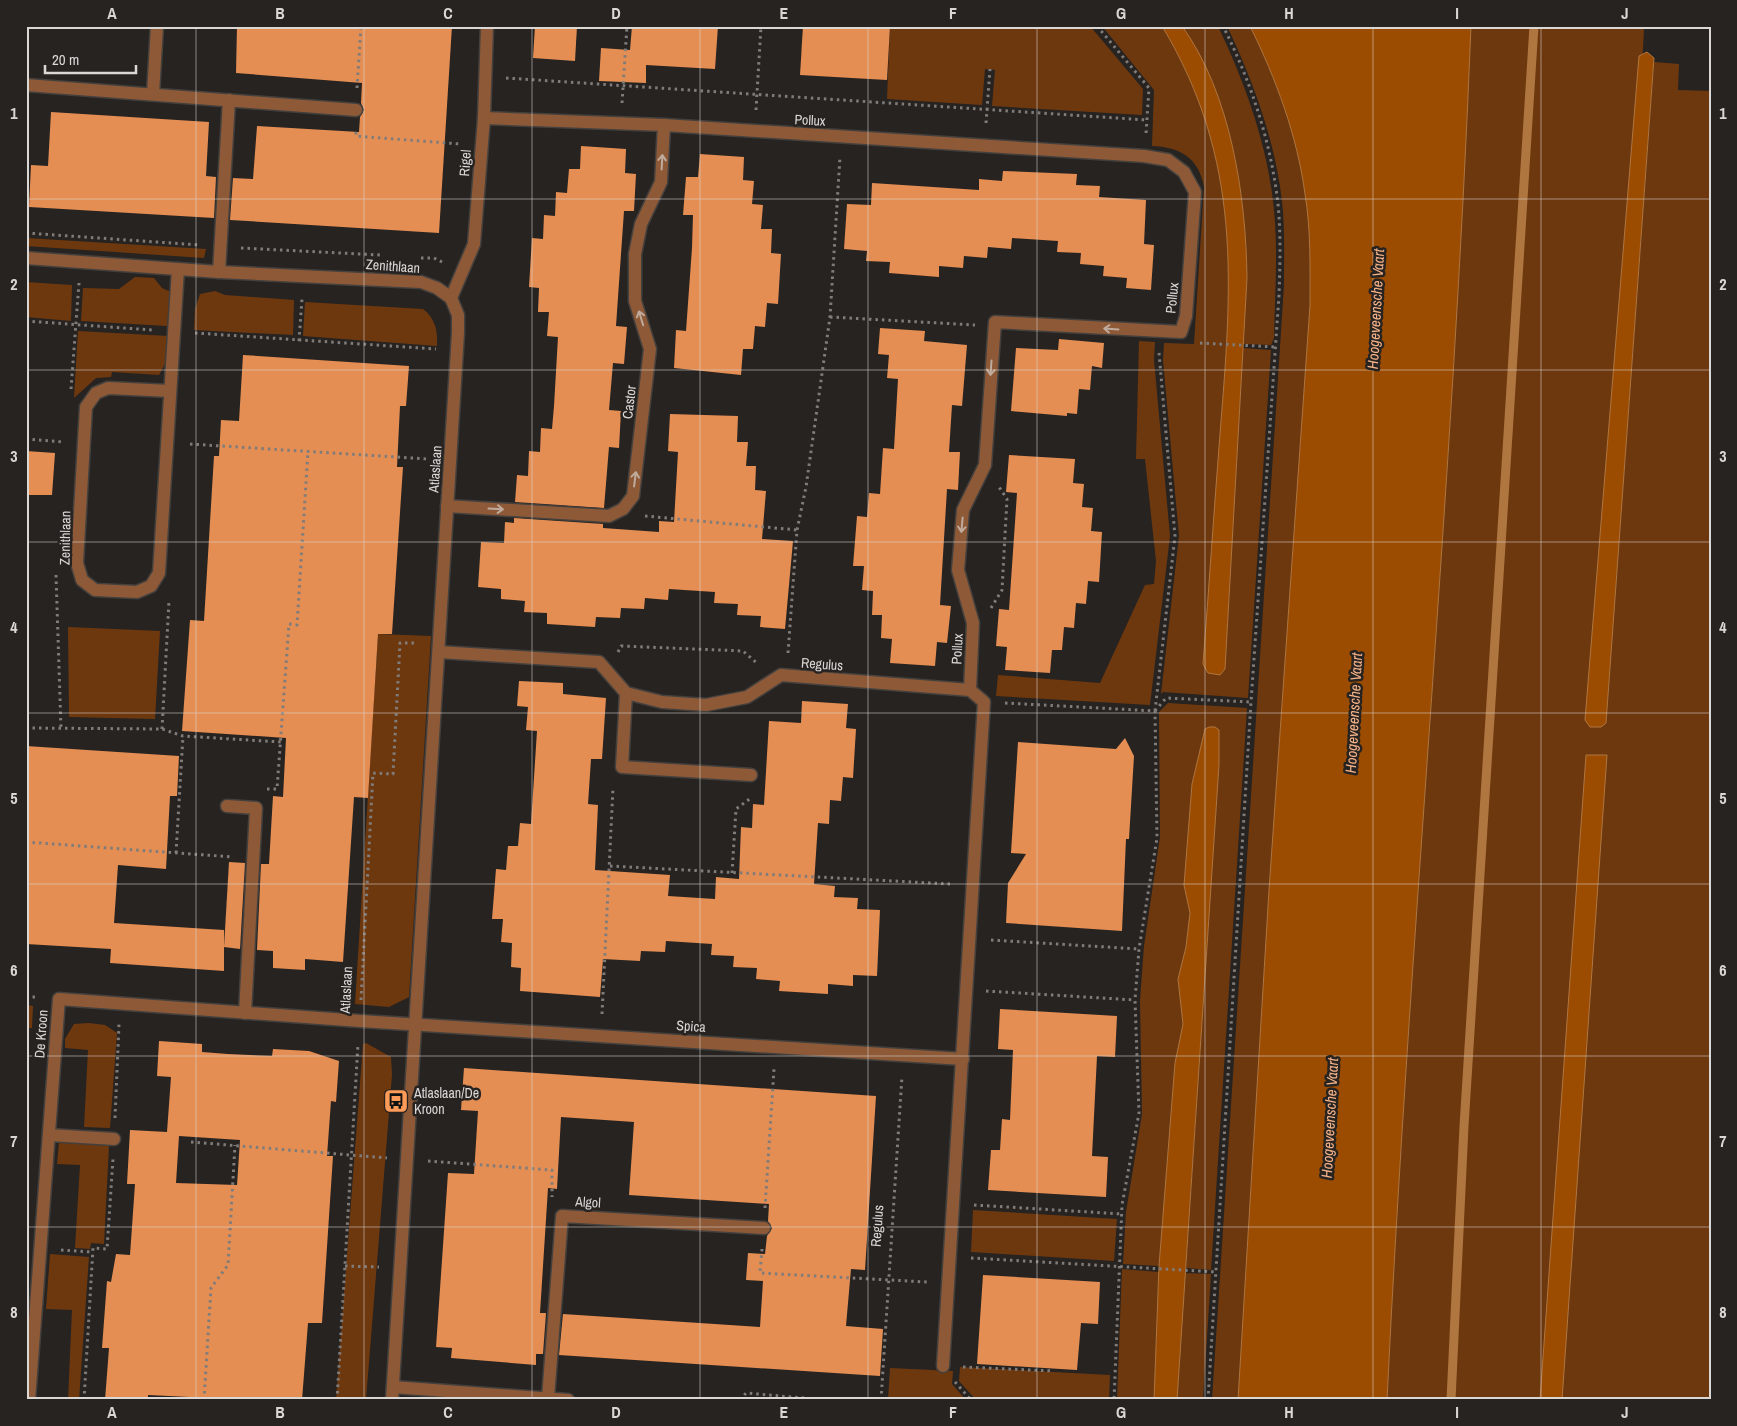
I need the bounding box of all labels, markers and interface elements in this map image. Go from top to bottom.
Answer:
text: A [107,2,117,24]
text: B [275,2,285,24]
text: C [443,2,453,24]
text: D [611,2,621,24]
text: E [780,2,789,24]
text: F [949,2,957,24]
text: G [1116,2,1126,24]
text: H [1284,2,1294,24]
text: I [1455,2,1459,24]
text: J [1621,2,1629,24]
scale bar [45,42,136,74]
text: 20 m [52,49,79,70]
text: 1 [10,102,18,124]
text: 1 [1719,102,1727,124]
street label: Pollux [794,110,826,130]
street label: Rigel [455,149,475,177]
one-way arrow [657,154,666,170]
water label: Hoogeveensche Vaart [1362,248,1389,370]
street label: Zenithlaan [365,255,421,277]
text: 2 [10,273,18,295]
text: 2 [1719,273,1727,295]
street label: Pollux [1161,281,1183,314]
one-way arrow [635,311,645,327]
one-way arrow [1103,325,1119,334]
one-way arrow [987,360,996,376]
street label: Castor [618,384,640,420]
text: 3 [10,445,18,467]
street label: Atlaslaan [424,445,446,494]
text: 3 [1719,445,1727,467]
one-way arrow [630,471,640,487]
one-way arrow [488,504,504,513]
street label: Zenithlaan [56,511,74,565]
one-way arrow [957,517,967,533]
text: 4 [10,616,18,638]
text: 4 [1719,616,1727,638]
street label: Pollux [947,633,967,665]
water label: Hoogeveensche Vaart [1340,652,1367,774]
street label: Regulus [800,654,844,674]
text: 5 [10,787,18,809]
text: 5 [1719,787,1727,809]
text: 6 [10,959,18,981]
text: 6 [1719,959,1727,981]
street label: Atlaslaan [336,966,356,1015]
street label: De Kroon [30,1009,52,1059]
street label: Spica [676,1016,707,1036]
water label: Hoogeveensche Vaart [1316,1057,1343,1179]
place label: Atlaslaan/De Kroon [413,1084,479,1118]
bus stop icon: Atlaslaan/De Kroon [383,1088,409,1114]
text: 7 [10,1130,18,1152]
text: 7 [1719,1130,1727,1152]
street label: Algol [574,1192,601,1212]
street label: Regulus [867,1204,887,1248]
text: 8 [10,1301,18,1323]
text: 8 [1719,1301,1727,1323]
text: A [107,1401,117,1423]
text: B [275,1401,285,1423]
text: C [443,1401,453,1423]
text: D [611,1401,621,1423]
text: E [780,1401,789,1423]
text: F [949,1401,957,1423]
text: G [1116,1401,1126,1423]
text: H [1284,1401,1294,1423]
text: I [1455,1401,1459,1423]
text: J [1621,1401,1629,1423]

